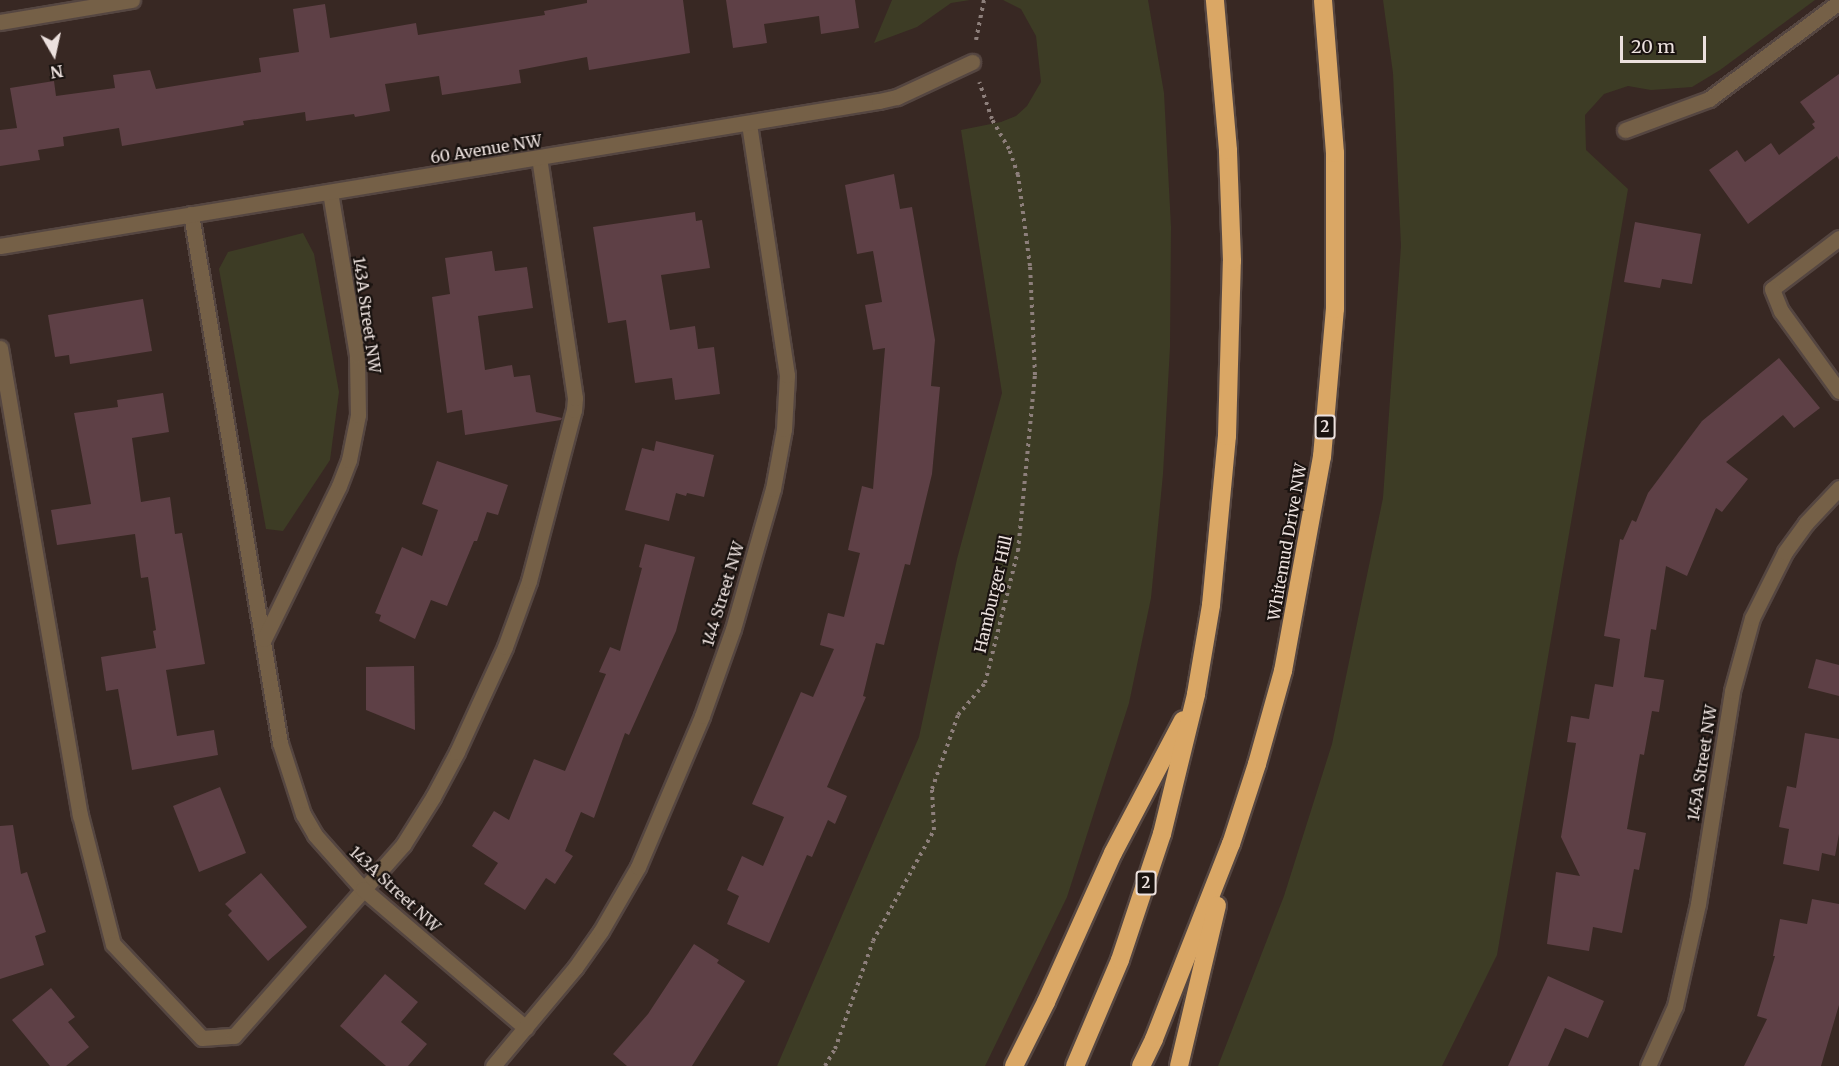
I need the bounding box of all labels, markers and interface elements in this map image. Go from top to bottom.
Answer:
north arrow [24,24,84,84]
scale bar [1623,24,1708,62]
text: 20 m [1631,35,1675,58]
text: N [49,61,65,83]
street label: 60 Avenue NW [429,131,543,167]
street label: 143A Street NW [349,256,385,374]
road number: 2 [1314,415,1336,439]
street label: Whitemud Drive NW [1264,462,1310,622]
street label: Hamburger Hill [970,533,1016,655]
street label: 144 Street NW [698,539,748,649]
street label: 145A Street NW [1683,704,1721,822]
street label: 143A Street NW [346,842,444,936]
road number: 2 [1136,871,1156,895]

